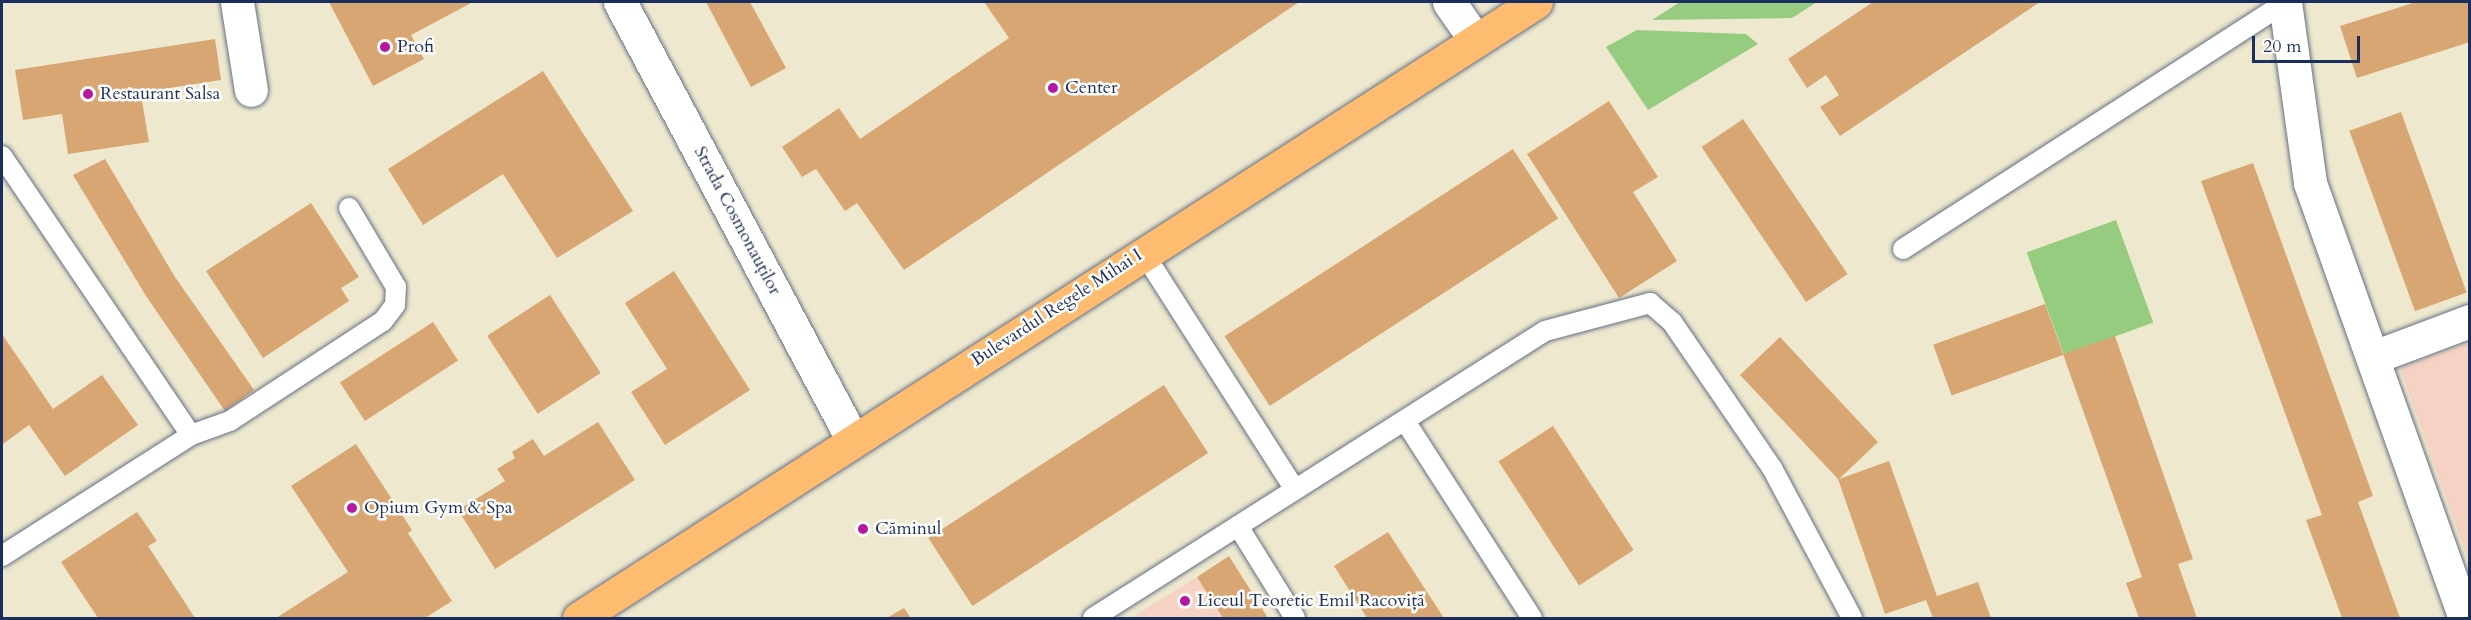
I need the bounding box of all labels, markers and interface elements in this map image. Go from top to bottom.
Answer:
scale bar [2255,24,2363,62]
text: 20 m [2263,34,2302,59]
place label: Profi [397,36,434,58]
marker: Profi [378,40,392,54]
place label: Center [1065,77,1118,99]
marker: Center [1046,81,1060,95]
place label: Restaurant Salsa [100,83,220,105]
marker: Restaurant Salsa [81,87,95,101]
street label: Strada Cosmonauților [689,143,785,299]
street label: Bulevardul Regele Mihai I [968,245,1146,371]
place label: Opium Gym & Spa [364,497,513,519]
marker: Opium Gym & Spa [345,501,359,515]
place label: Căminul [875,518,941,540]
marker: Căminul [856,522,870,536]
place label: Liceul Teoretic Emil Racoviță [1197,590,1425,612]
marker: Liceul Teoretic Emil Racoviță [1178,594,1192,608]

